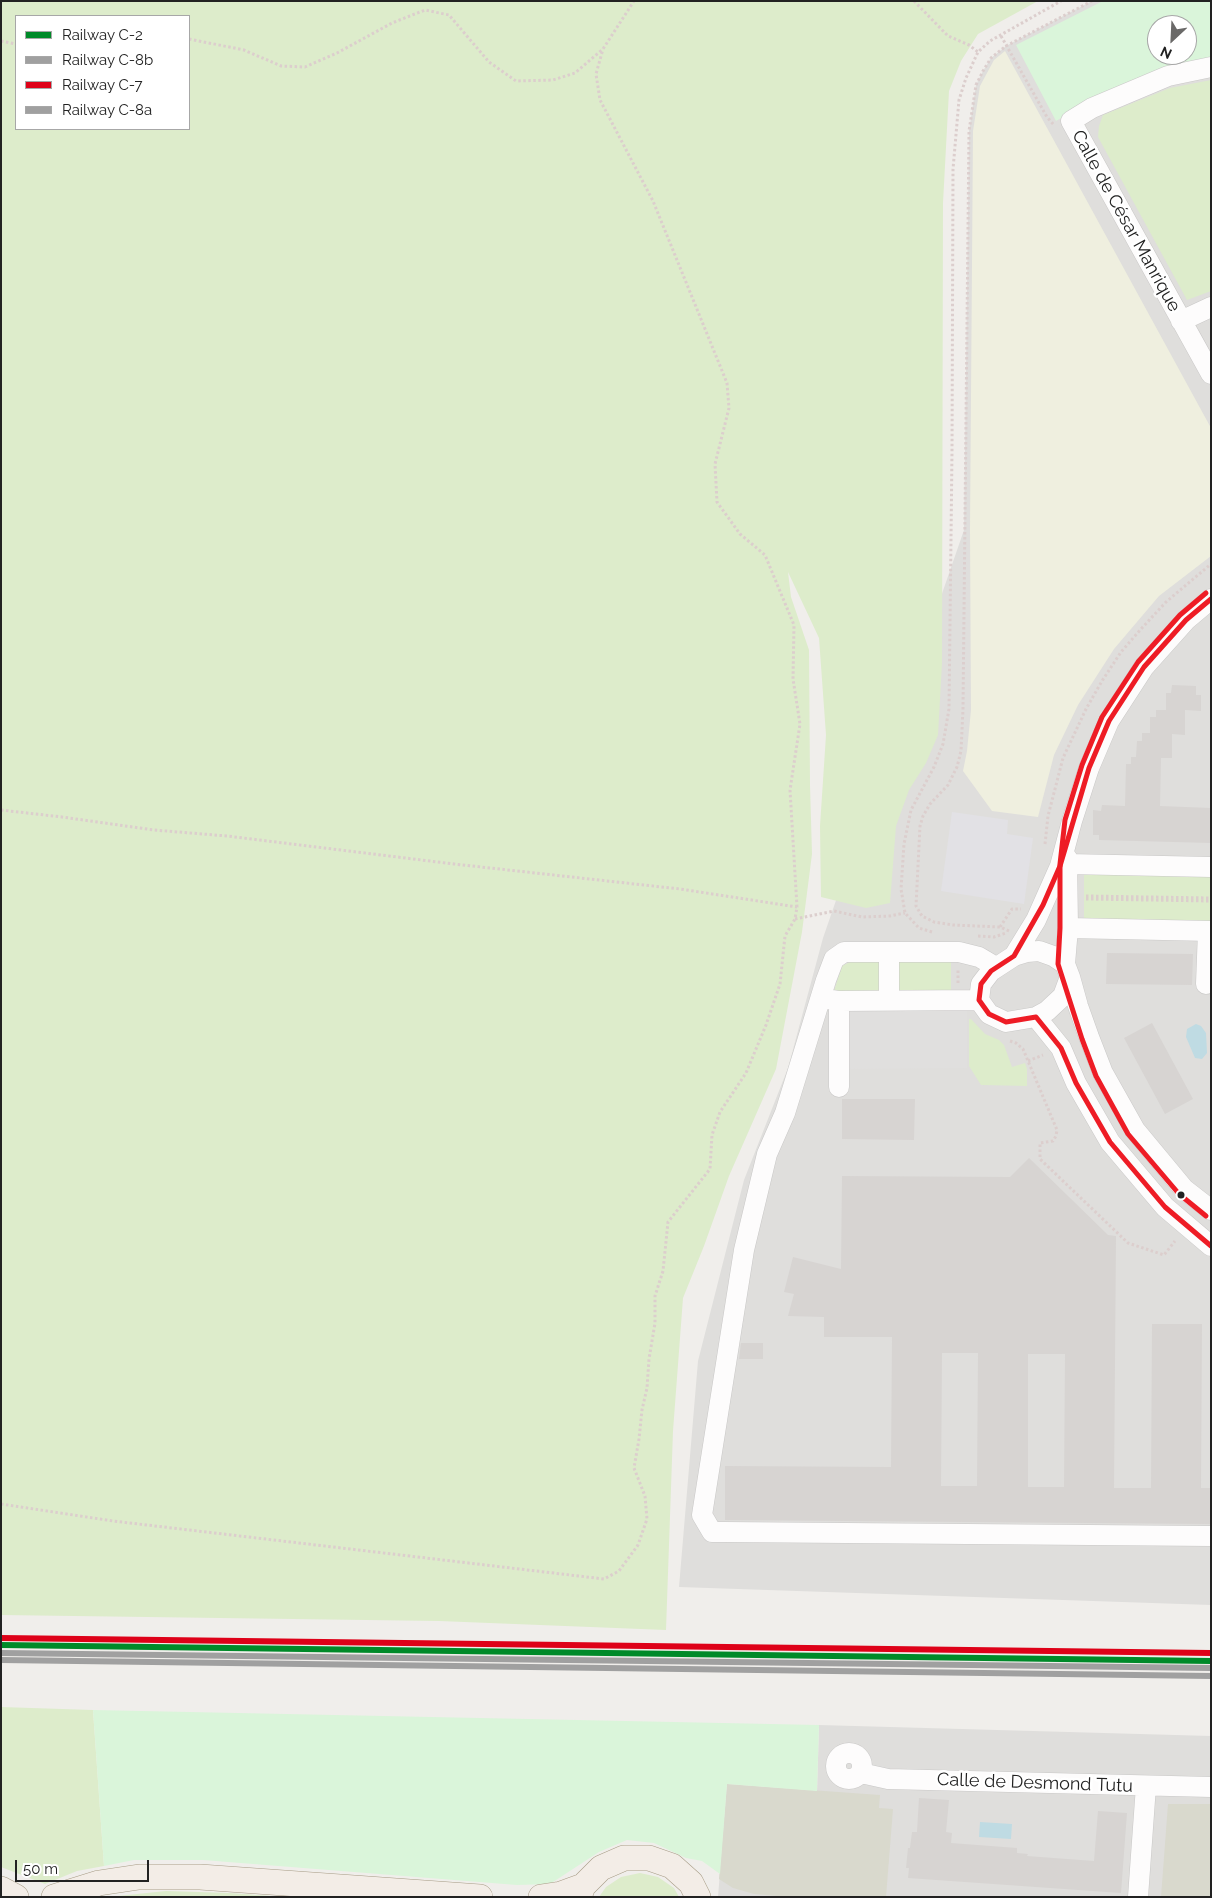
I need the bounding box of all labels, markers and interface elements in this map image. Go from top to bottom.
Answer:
legend [15,15,190,130]
north arrow [1147,15,1197,65]
text: Railway C-2 [62,26,143,44]
text: N [1158,43,1174,62]
text: Railway C-8b [62,51,153,69]
text: Railway C-7 [62,76,143,94]
text: Railway C-8a [62,101,152,119]
street label: Calle de César Manrique [1067,126,1185,316]
unlabelled marker [1176,1190,1186,1200]
street label: Calle de Desmond Tutu [937,1769,1133,1797]
scale bar [18,1850,151,1882]
text: 50 m [23,1860,58,1878]

